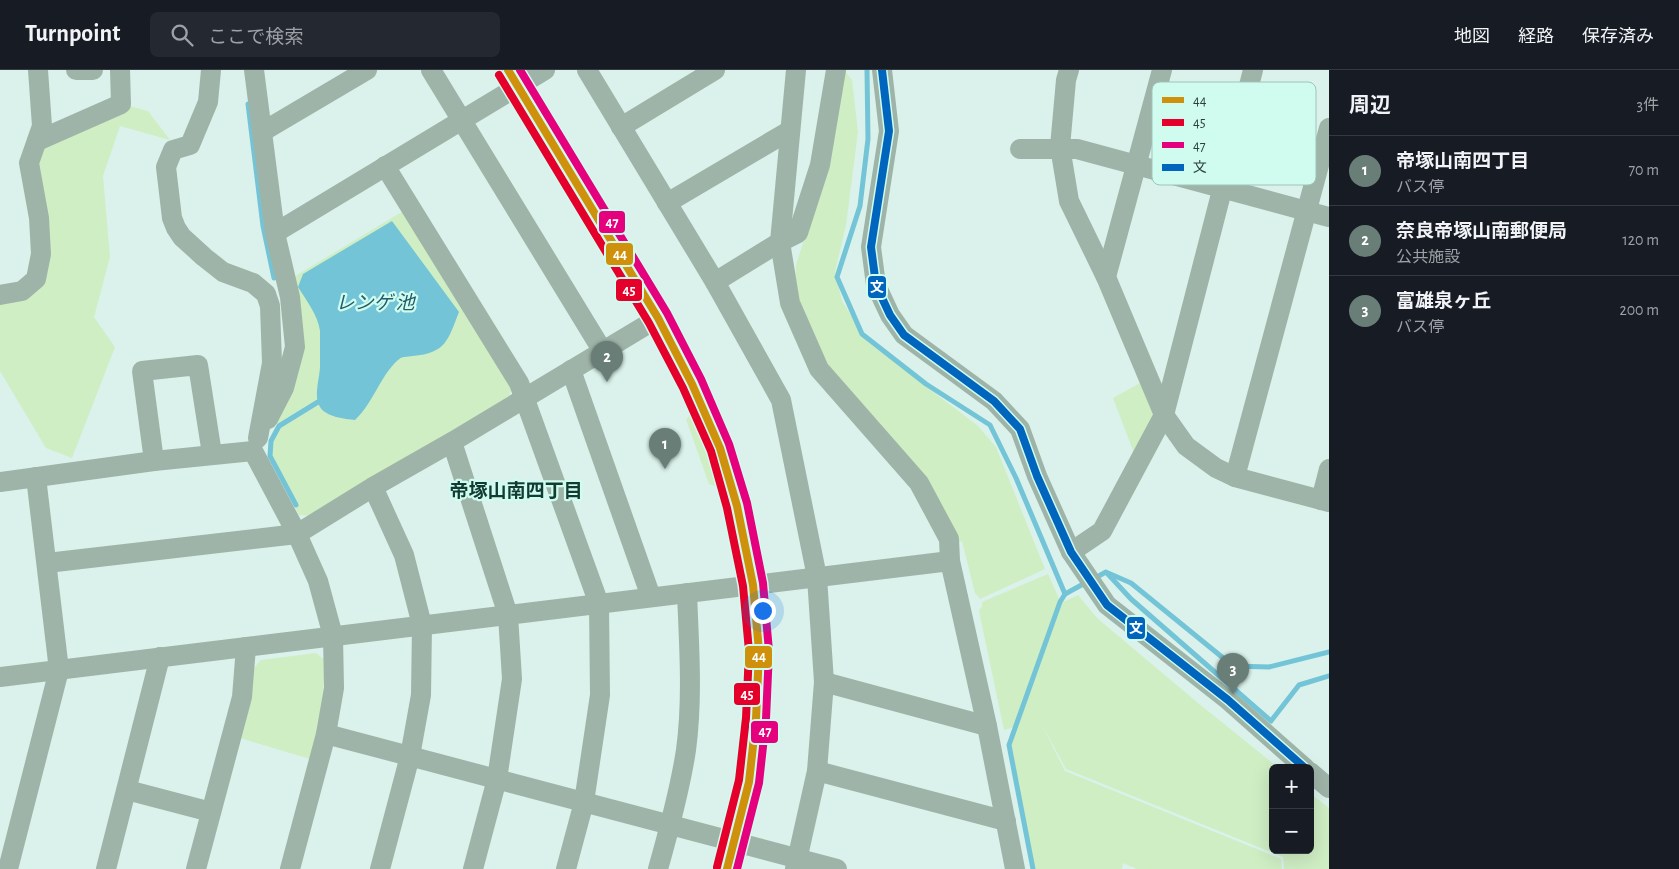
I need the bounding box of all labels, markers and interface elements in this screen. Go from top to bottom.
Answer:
search box [150,12,500,57]
icon: search [168,21,196,49]
text: Turnpoint [25,22,120,46]
text: ここで検索 [208,28,303,47]
text: 地図 [1454,28,1490,46]
text: 経路 [1518,28,1554,46]
text: 保存済み [1582,28,1654,46]
legend [1152,82,1316,185]
text: 44 [1193,94,1207,108]
text: 周辺 [1349,95,1391,116]
text: 3件 [1636,97,1659,113]
text: 45 [1193,116,1206,130]
text: 47 [1193,139,1206,153]
text: 帝塚山南四丁目 [1396,152,1529,171]
text: 文 [1193,160,1207,175]
text: 1 [1362,162,1368,178]
text: 70 m [1628,162,1659,178]
text: バス停 [1396,179,1444,195]
line badge: 47 [598,210,626,234]
text: 47 [605,216,619,230]
text: 奈良帝塚山南郵便局 [1396,222,1567,241]
text: 2 [1361,232,1369,248]
text: 120 m [1622,232,1659,248]
line badge: 44 [605,242,634,266]
text: 44 [613,248,627,262]
text: 公共施設 [1396,249,1460,265]
line badge: 文 [867,275,887,299]
line badge: 45 [615,278,643,302]
text: 文 [870,280,884,295]
text: 45 [622,284,636,298]
text: 富雄泉ヶ丘 [1396,292,1491,311]
water label: レンゲ 池 [336,293,416,313]
text: 3 [1362,302,1368,318]
text: 200 m [1619,302,1659,318]
text: バス停 [1396,319,1444,335]
pin: 2 [591,341,623,382]
pin: 1 [649,428,681,469]
district label: 帝塚山南四丁目 [449,481,583,501]
your location [750,598,776,624]
line badge: 文 [1126,616,1146,640]
text: 文 [1129,621,1143,636]
line badge: 44 [744,645,773,669]
text: 44 [752,650,766,664]
pin: 3 [1217,653,1249,694]
line badge: 45 [733,682,761,706]
text: 45 [740,688,754,702]
line badge: 47 [750,720,779,744]
text: 47 [758,725,772,739]
map controls [1269,764,1314,854]
button: + [1269,764,1314,809]
button: − [1269,809,1314,854]

